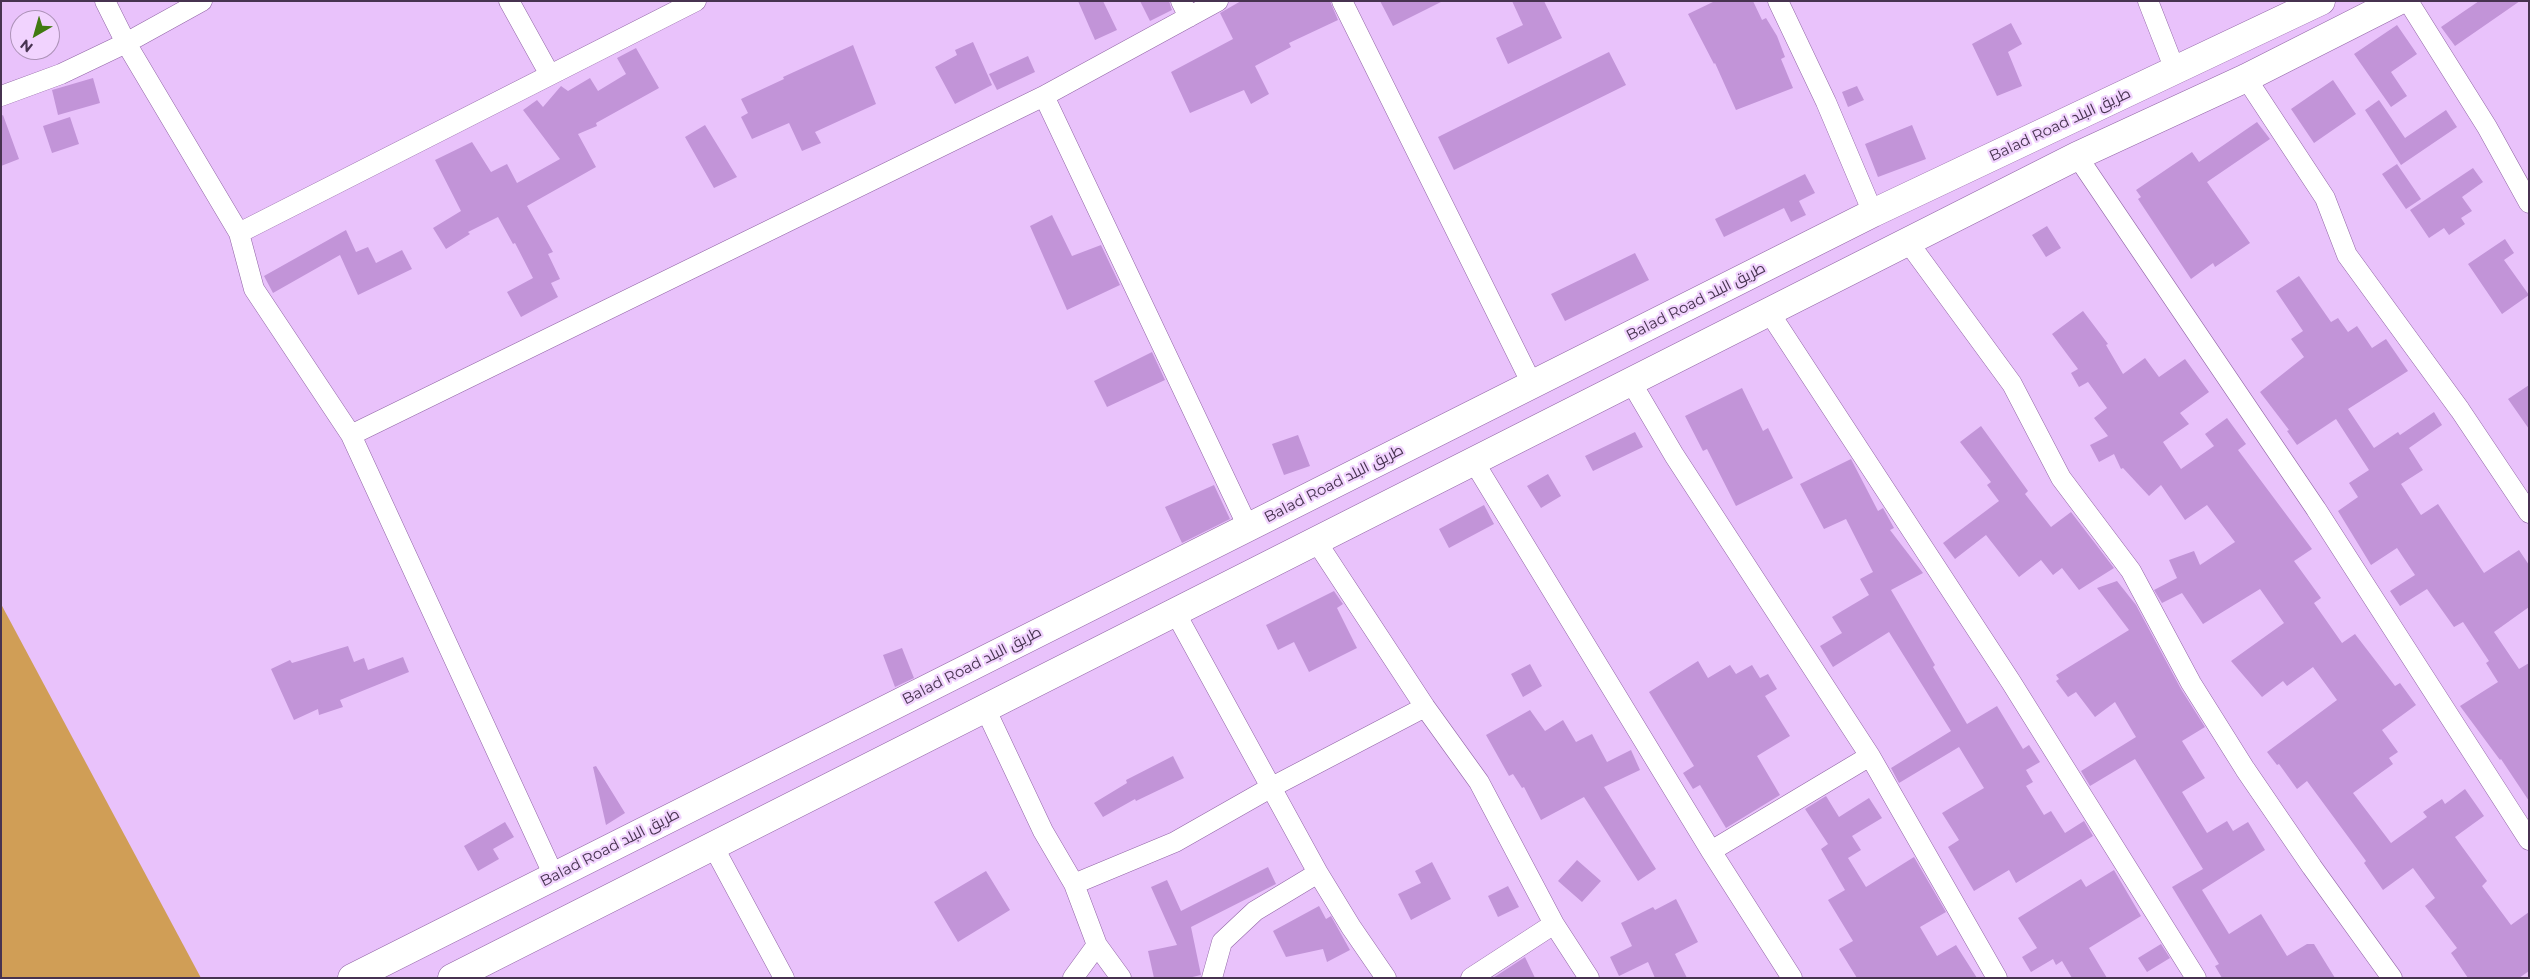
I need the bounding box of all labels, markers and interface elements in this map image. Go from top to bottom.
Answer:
north arrow [10,10,60,60]
text: N [16,35,36,57]
street label: Balad Road طريق البلد [1987,84,2133,166]
street label: Balad Road طريق البلد [1623,259,1769,345]
street label: Balad Road طريق البلد [1261,441,1407,527]
street label: Balad Road طريق البلد [899,623,1045,709]
street label: Balad Road طريق البلد [537,805,683,891]

